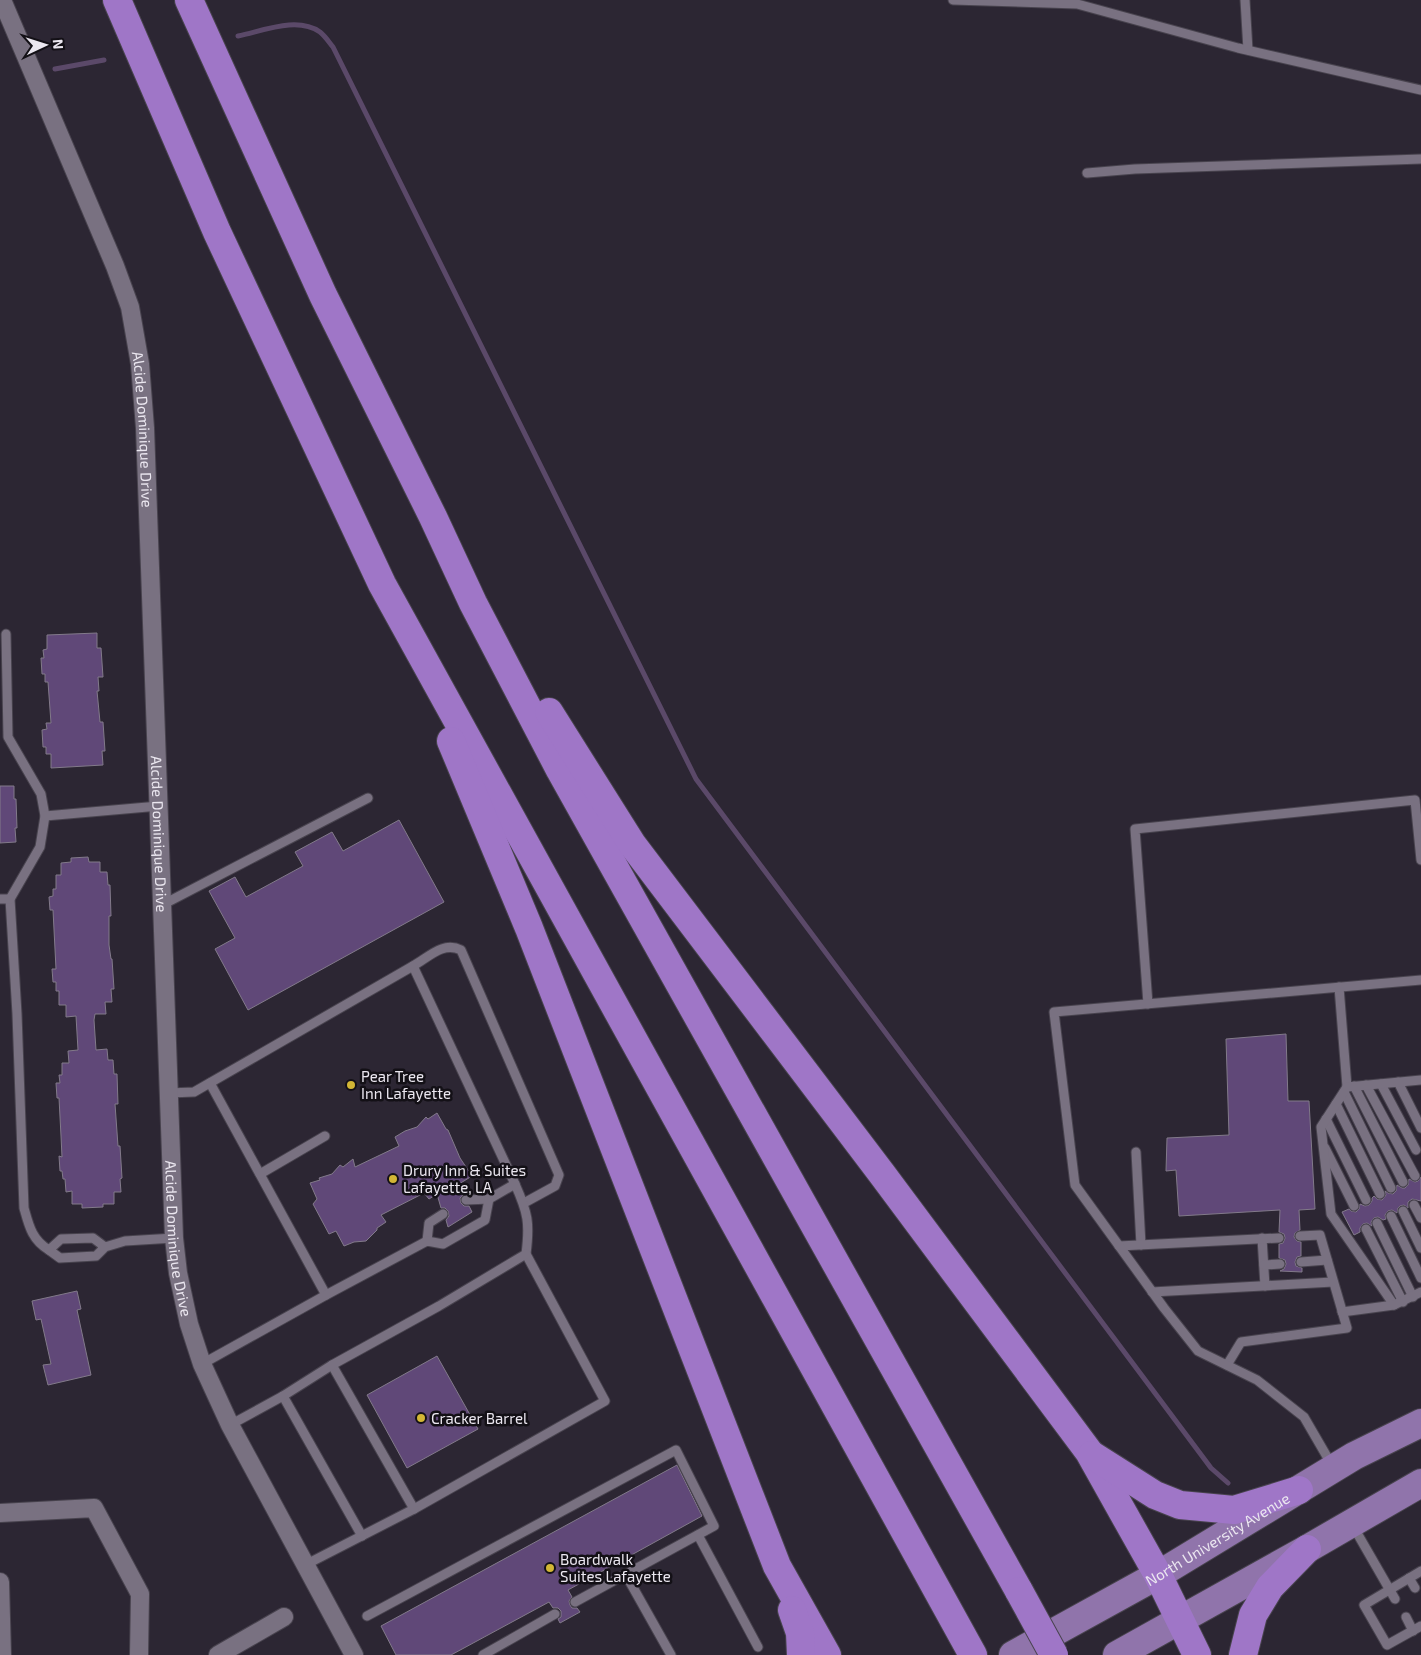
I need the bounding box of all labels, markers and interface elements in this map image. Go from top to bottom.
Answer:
north arrow [20,20,70,70]
text: N [50,38,67,50]
street label: Alcide Dominique Drive [129,350,157,508]
street label: Alcide Dominique Drive [148,755,171,913]
place label: Pear Tree Inn Lafayette [361,1067,451,1102]
marker: Pear Tree Inn Lafayette [345,1079,357,1091]
street label: Alcide Dominique Drive [162,1160,196,1318]
place label: Drury Inn & Suites Lafayette, LA [403,1161,526,1196]
marker: Drury Inn & Suites Lafayette, LA [387,1173,399,1185]
place label: Cracker Barrel [431,1409,528,1427]
marker: Cracker Barrel [415,1412,427,1424]
street label: North University Avenue [1142,1488,1293,1589]
place label: Boardwalk Suites Lafayette [560,1550,671,1585]
marker: Boardwalk Suites Lafayette [544,1562,556,1574]

